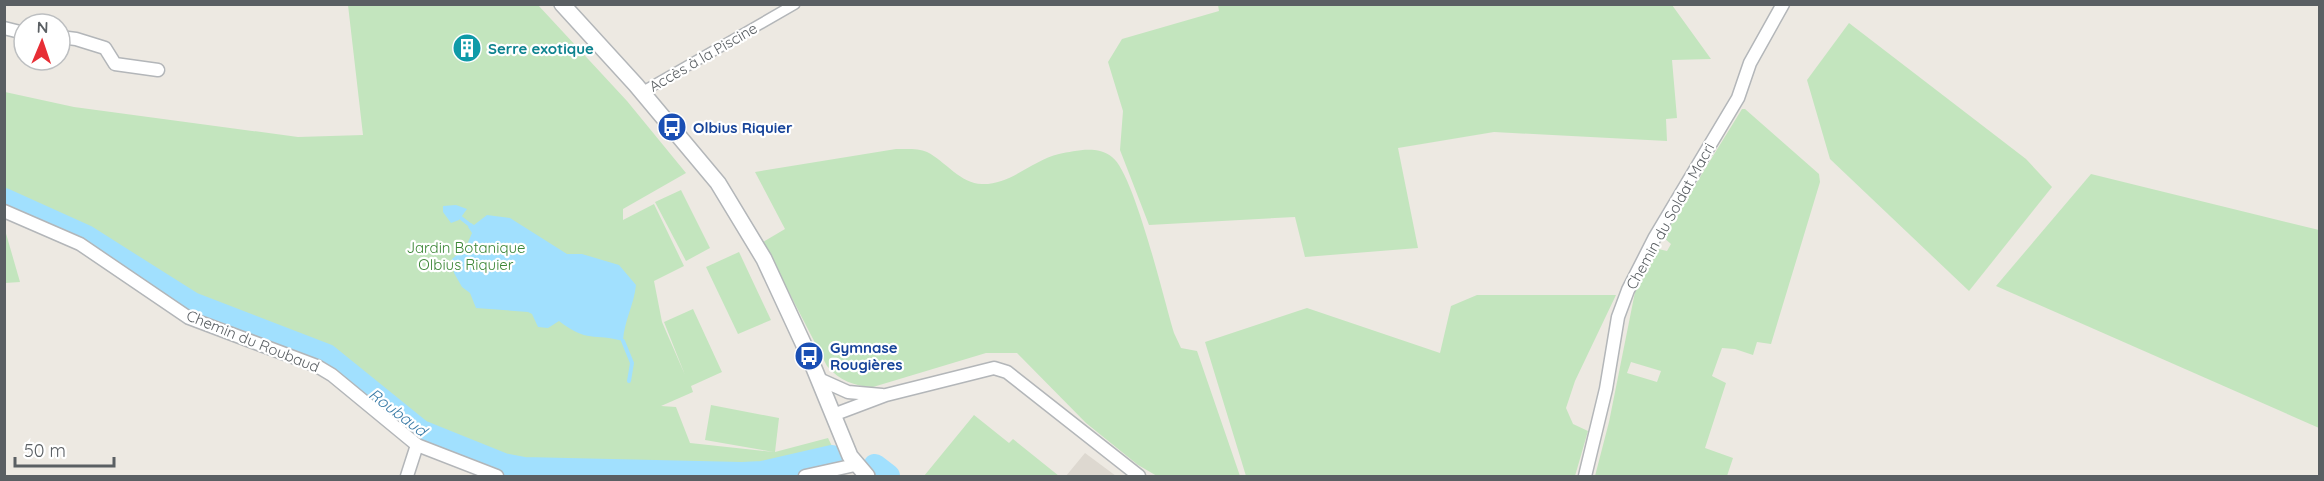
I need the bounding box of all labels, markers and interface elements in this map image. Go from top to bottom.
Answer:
north arrow [12,12,72,72]
text: N [36,17,49,37]
street label: Accès à la Piscine [645,18,761,96]
building icon: Serre exotique [451,32,483,64]
place label: Serre exotique [488,39,594,58]
bus stop icon: Olbius Riquier [656,111,688,143]
place label: Olbius Riquier [693,118,793,137]
street label: Chemin du Soldat Macri [1622,139,1718,293]
park label: Jardin Botanique Olbius Riquier [406,238,526,274]
street label: Chemin du Roubaud [184,306,322,376]
place label: Gymnase Rougières [830,338,902,374]
bus stop icon: Gymnase Rougières [793,340,825,372]
water label: Roubaud [365,384,433,442]
scale bar [15,430,114,468]
text: 50 m [24,439,66,462]

